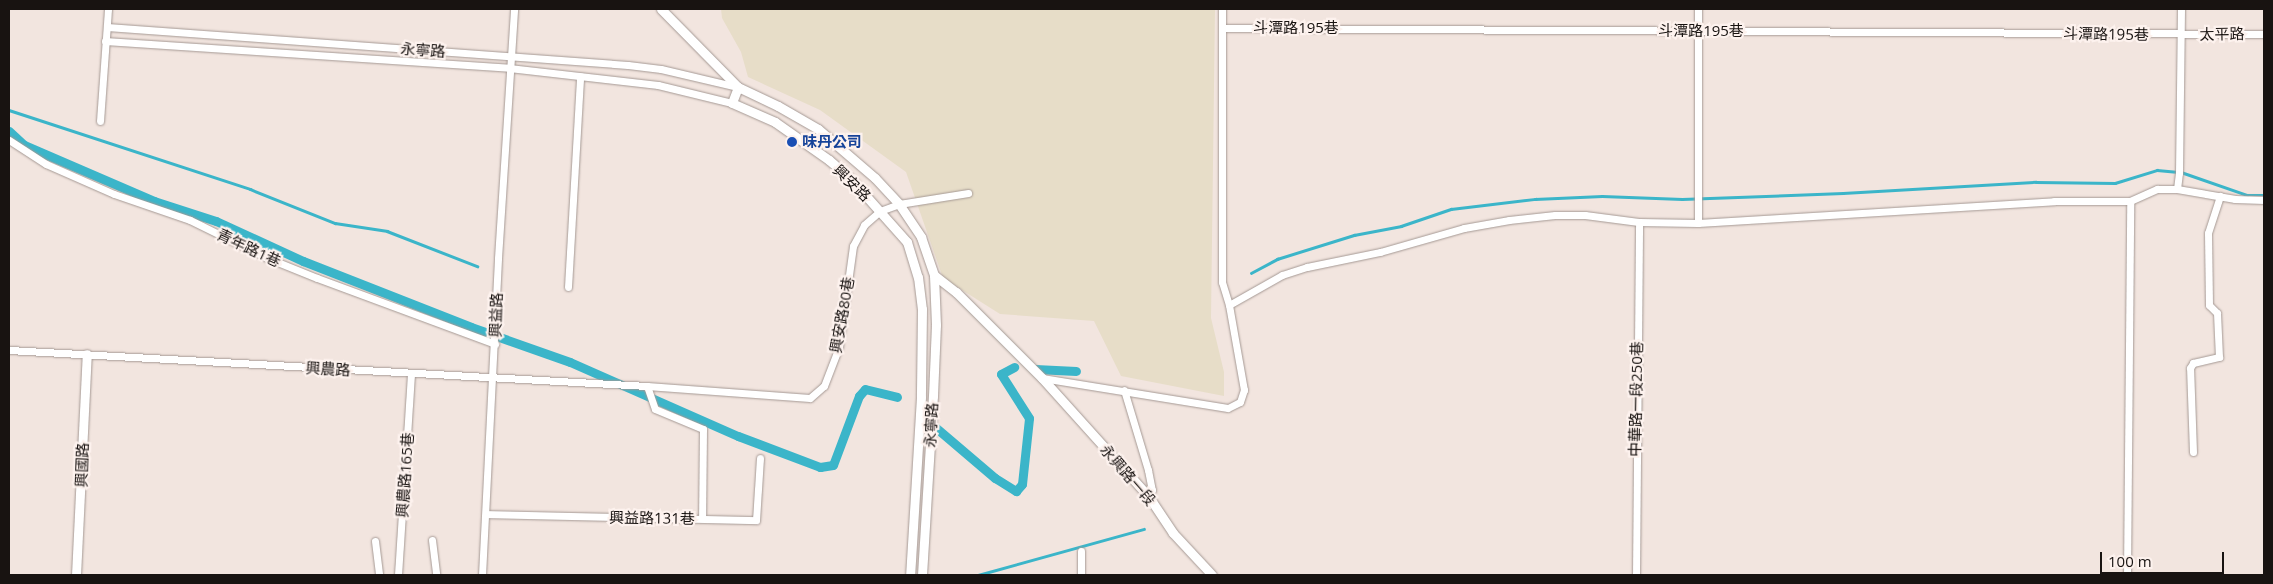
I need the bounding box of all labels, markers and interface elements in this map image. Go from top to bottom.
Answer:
street label: 斗潭路195巷 [1253,19,1339,37]
street label: 斗潭路195巷 [1658,22,1744,40]
street label: 斗潭路195巷 [2063,24,2149,44]
street label: 太平路 [2199,25,2245,43]
street label: 永寧路 [400,39,446,61]
place label: 味丹公司 [802,133,862,151]
marker: 味丹公司 [786,136,798,148]
street label: 興安路 [830,161,874,205]
street label: 青年路1巷 [214,225,284,271]
street label: 興安路80巷 [826,275,858,355]
street label: 興益路 [486,292,506,338]
street label: 中華路一段250巷 [1626,341,1646,457]
street label: 興農路 [305,359,351,379]
street label: 永寧路 [921,402,941,448]
street label: 興農路165巷 [393,432,417,518]
street label: 永興路一段 [1097,441,1159,509]
street label: 興國路 [72,442,92,488]
street label: 興益路131巷 [609,508,695,528]
scale bar [2103,542,2227,574]
text: 100 m [2108,551,2152,571]

